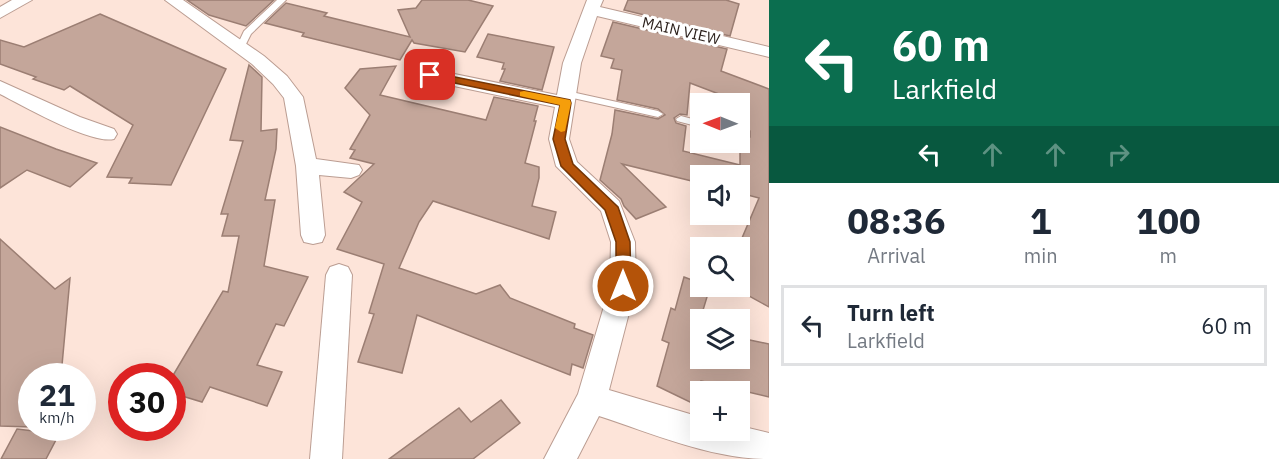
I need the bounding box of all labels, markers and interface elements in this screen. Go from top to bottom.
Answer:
street label: MAIN VIEW [640,12,722,49]
text: 60 m [892,18,990,73]
icon: left [793,24,871,102]
pin [404,49,455,100]
icon: arrive [413,58,446,91]
text: Larkfield [892,71,997,106]
north arrow [690,93,750,153]
map controls [690,93,750,441]
icon: left [913,138,946,171]
icon: ahead [976,138,1009,171]
icon: ahead [1039,138,1072,171]
icon: right [1102,138,1135,171]
button: sound [690,165,750,225]
text: 08:36 [847,197,946,244]
text: 1 [1030,197,1052,244]
text: 100 [1136,197,1201,244]
button: search [690,237,750,297]
text: Arrival [867,242,926,269]
text: min [1024,242,1058,269]
text: m [1160,242,1177,269]
position arrow [591,254,655,318]
text: Turn left [847,298,935,327]
button: layers [690,309,750,369]
icon: left [796,309,829,342]
text: 60 m [1201,311,1252,340]
text: Larkfield [847,327,925,354]
speed limit sign: 30 [108,363,186,441]
text: 21 [39,375,75,414]
button: + [690,381,750,441]
text: km/h [39,408,75,427]

